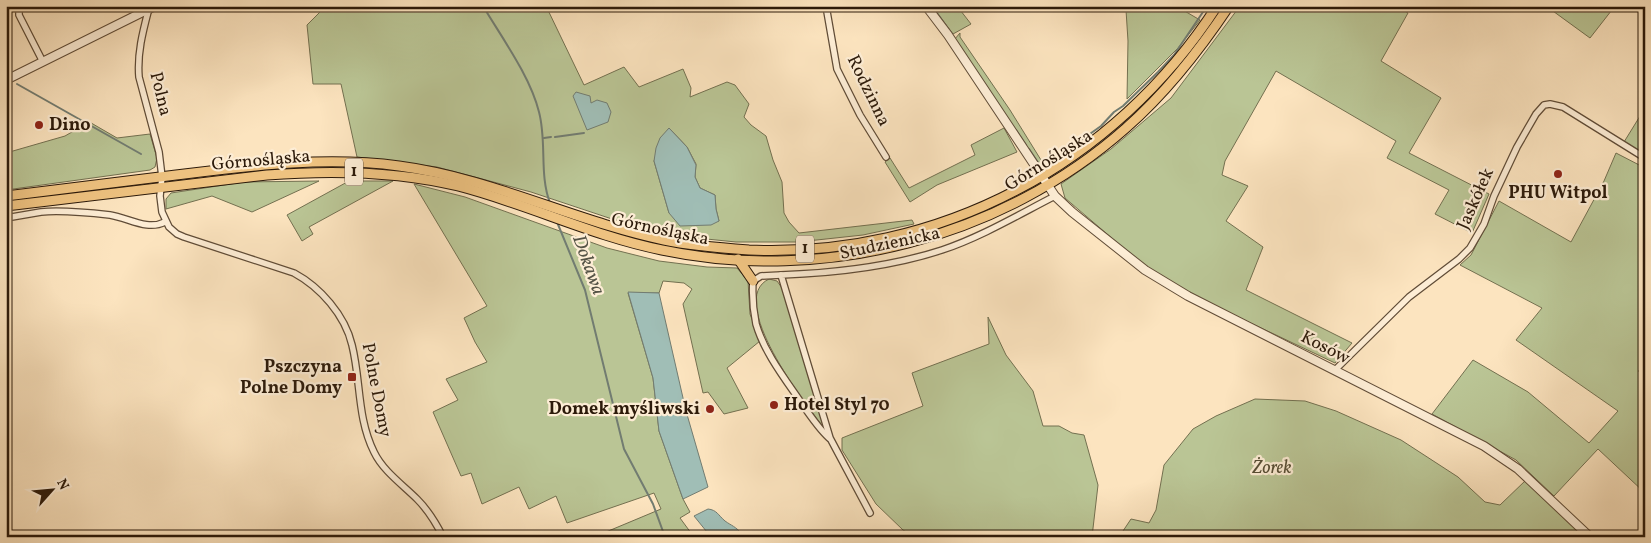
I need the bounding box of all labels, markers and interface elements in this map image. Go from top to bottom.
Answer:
street label: Rodzinna [840,51,896,131]
street label: Polna [142,69,178,119]
place label: Dino [49,113,90,138]
marker: Dino [33,119,45,131]
street label: Górnośląska [1000,124,1098,198]
street label: Górnośląska [211,144,311,178]
road number: 1 [345,158,363,186]
street label: Jaskółek [1451,164,1501,234]
marker: PHU Witpol [1552,168,1564,180]
place label: PHU Witpol [1508,181,1608,206]
street label: Górnośląska [609,207,711,253]
street label: Studzienicka [837,221,943,267]
water label: Dokawa [565,231,611,299]
road number: 1 [796,235,814,262]
street label: Kosów [1296,325,1354,371]
street label: Polne Domy [355,341,397,439]
place label: Pszczyna Polne Domy [240,355,342,401]
marker: Pszczyna Polne Domy [346,371,358,383]
place label: Hotel Styl 70 [784,393,890,418]
place label: Domek myśliwski [549,397,700,422]
marker: Hotel Styl 70 [768,399,780,411]
marker: Domek myśliwski [704,403,716,415]
park label: Żorek [1251,456,1292,481]
north arrow [28,466,78,516]
text: N [51,476,73,494]

